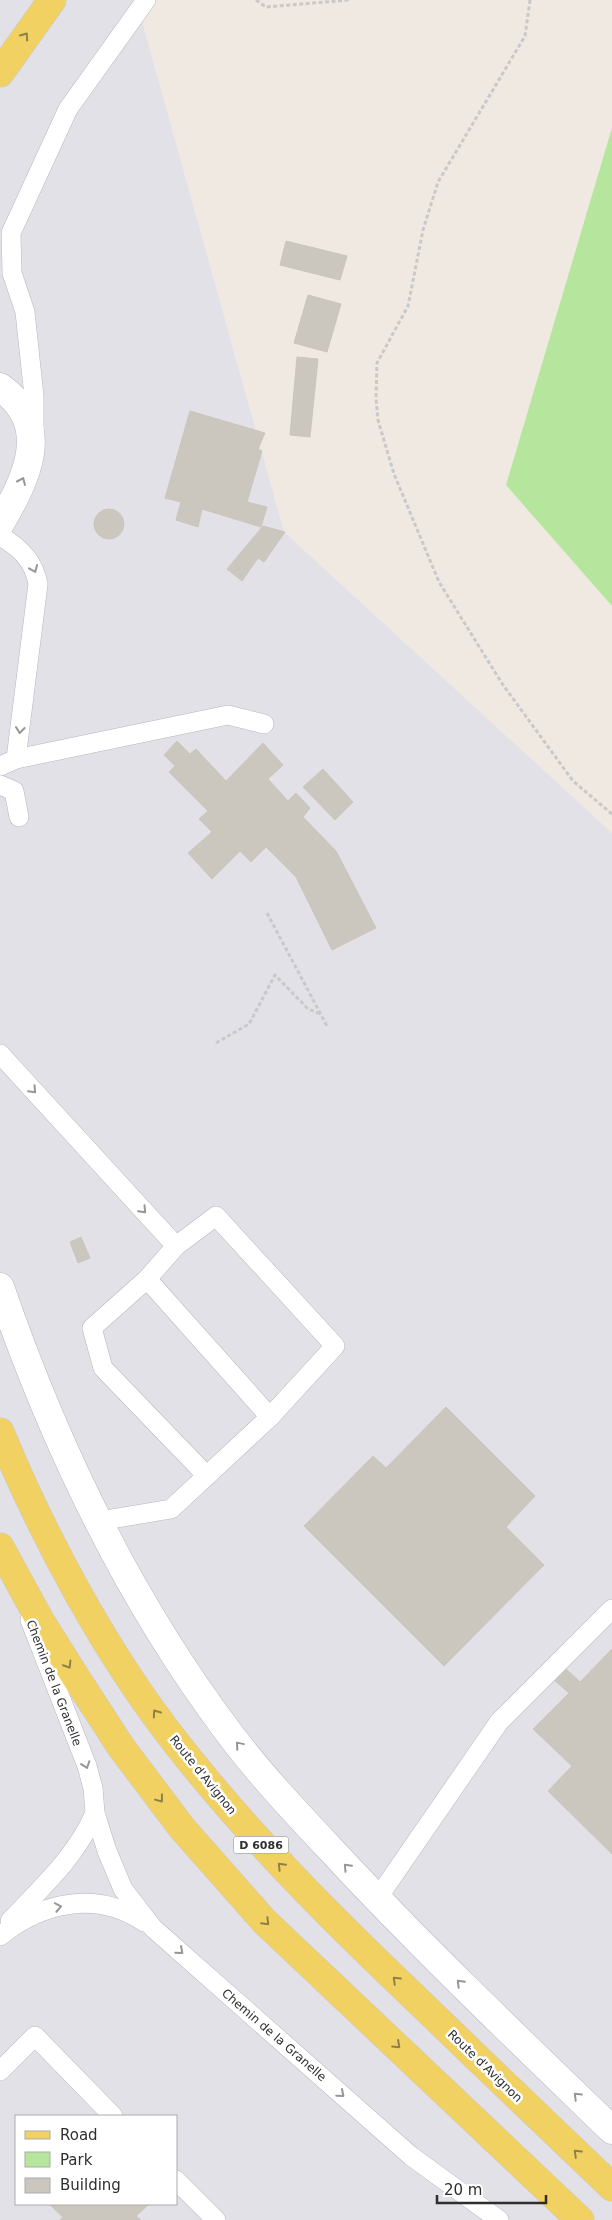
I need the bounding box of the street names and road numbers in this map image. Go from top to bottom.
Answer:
street label: Chemin de la Granelle [23,1618,85,1748]
street label: Route d'Avignon [167,1733,239,1817]
road number: D 6086 [234,1836,288,1854]
street label: Chemin de la Granelle [219,1986,329,2084]
street label: Route d'Avignon [445,2027,525,2105]

